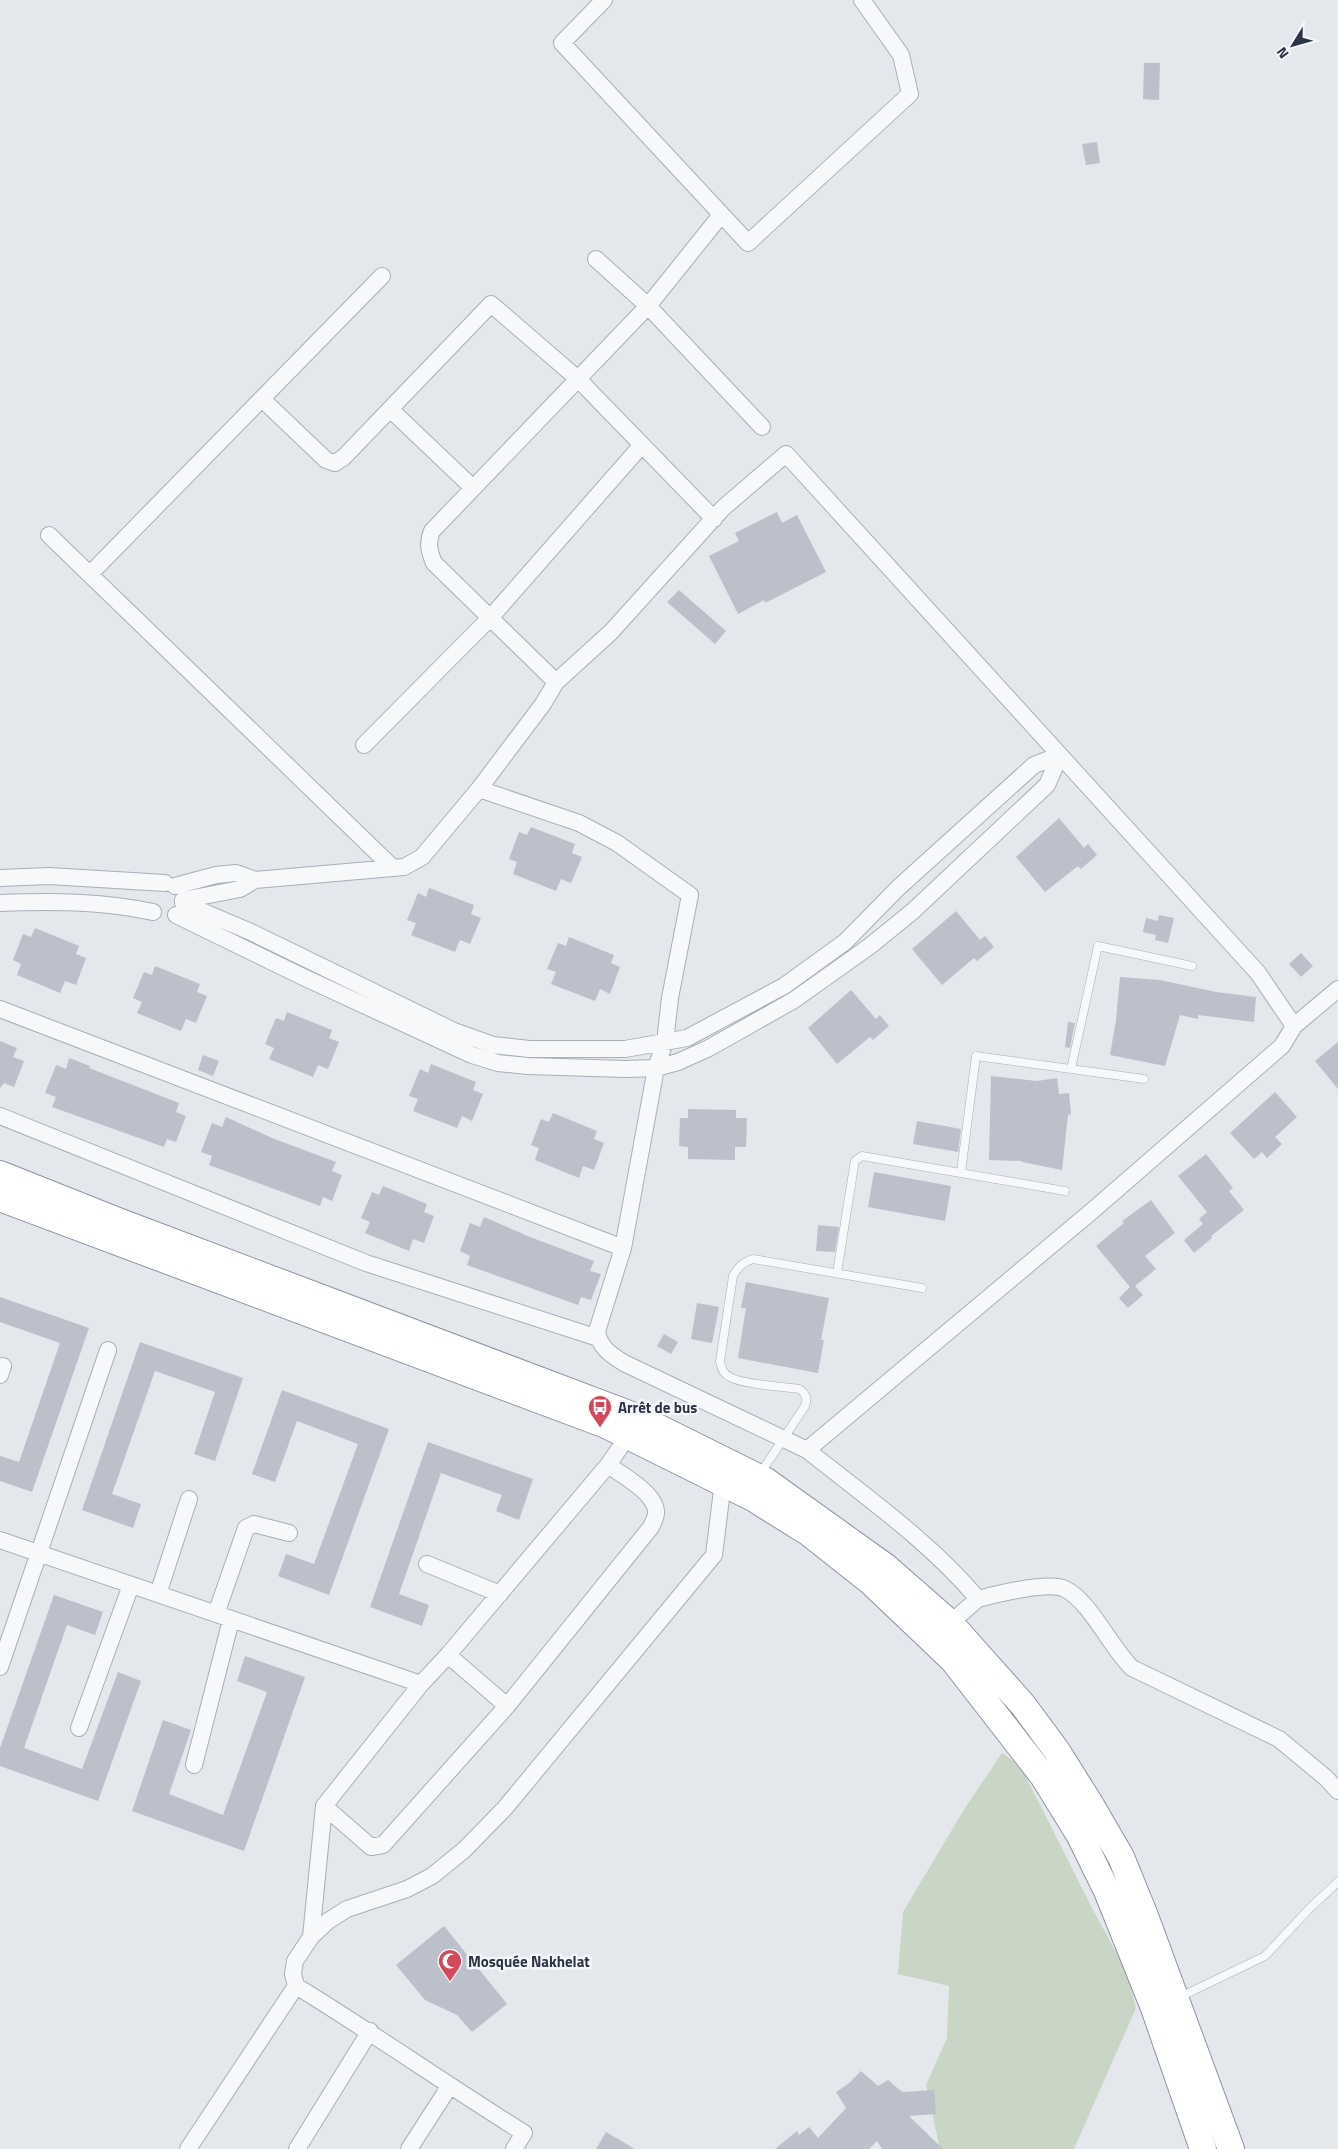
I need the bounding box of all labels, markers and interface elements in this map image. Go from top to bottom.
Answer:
north arrow [1268,20,1318,70]
text: N [1271,43,1294,63]
bus stop icon: Arrêt de bus [587,1394,613,1428]
place label: Arrêt de bus [618,1396,697,1419]
mosque icon: Mosquée Nakhelat [437,1948,463,1982]
place label: Mosquée Nakhelat [468,1950,590,1973]

